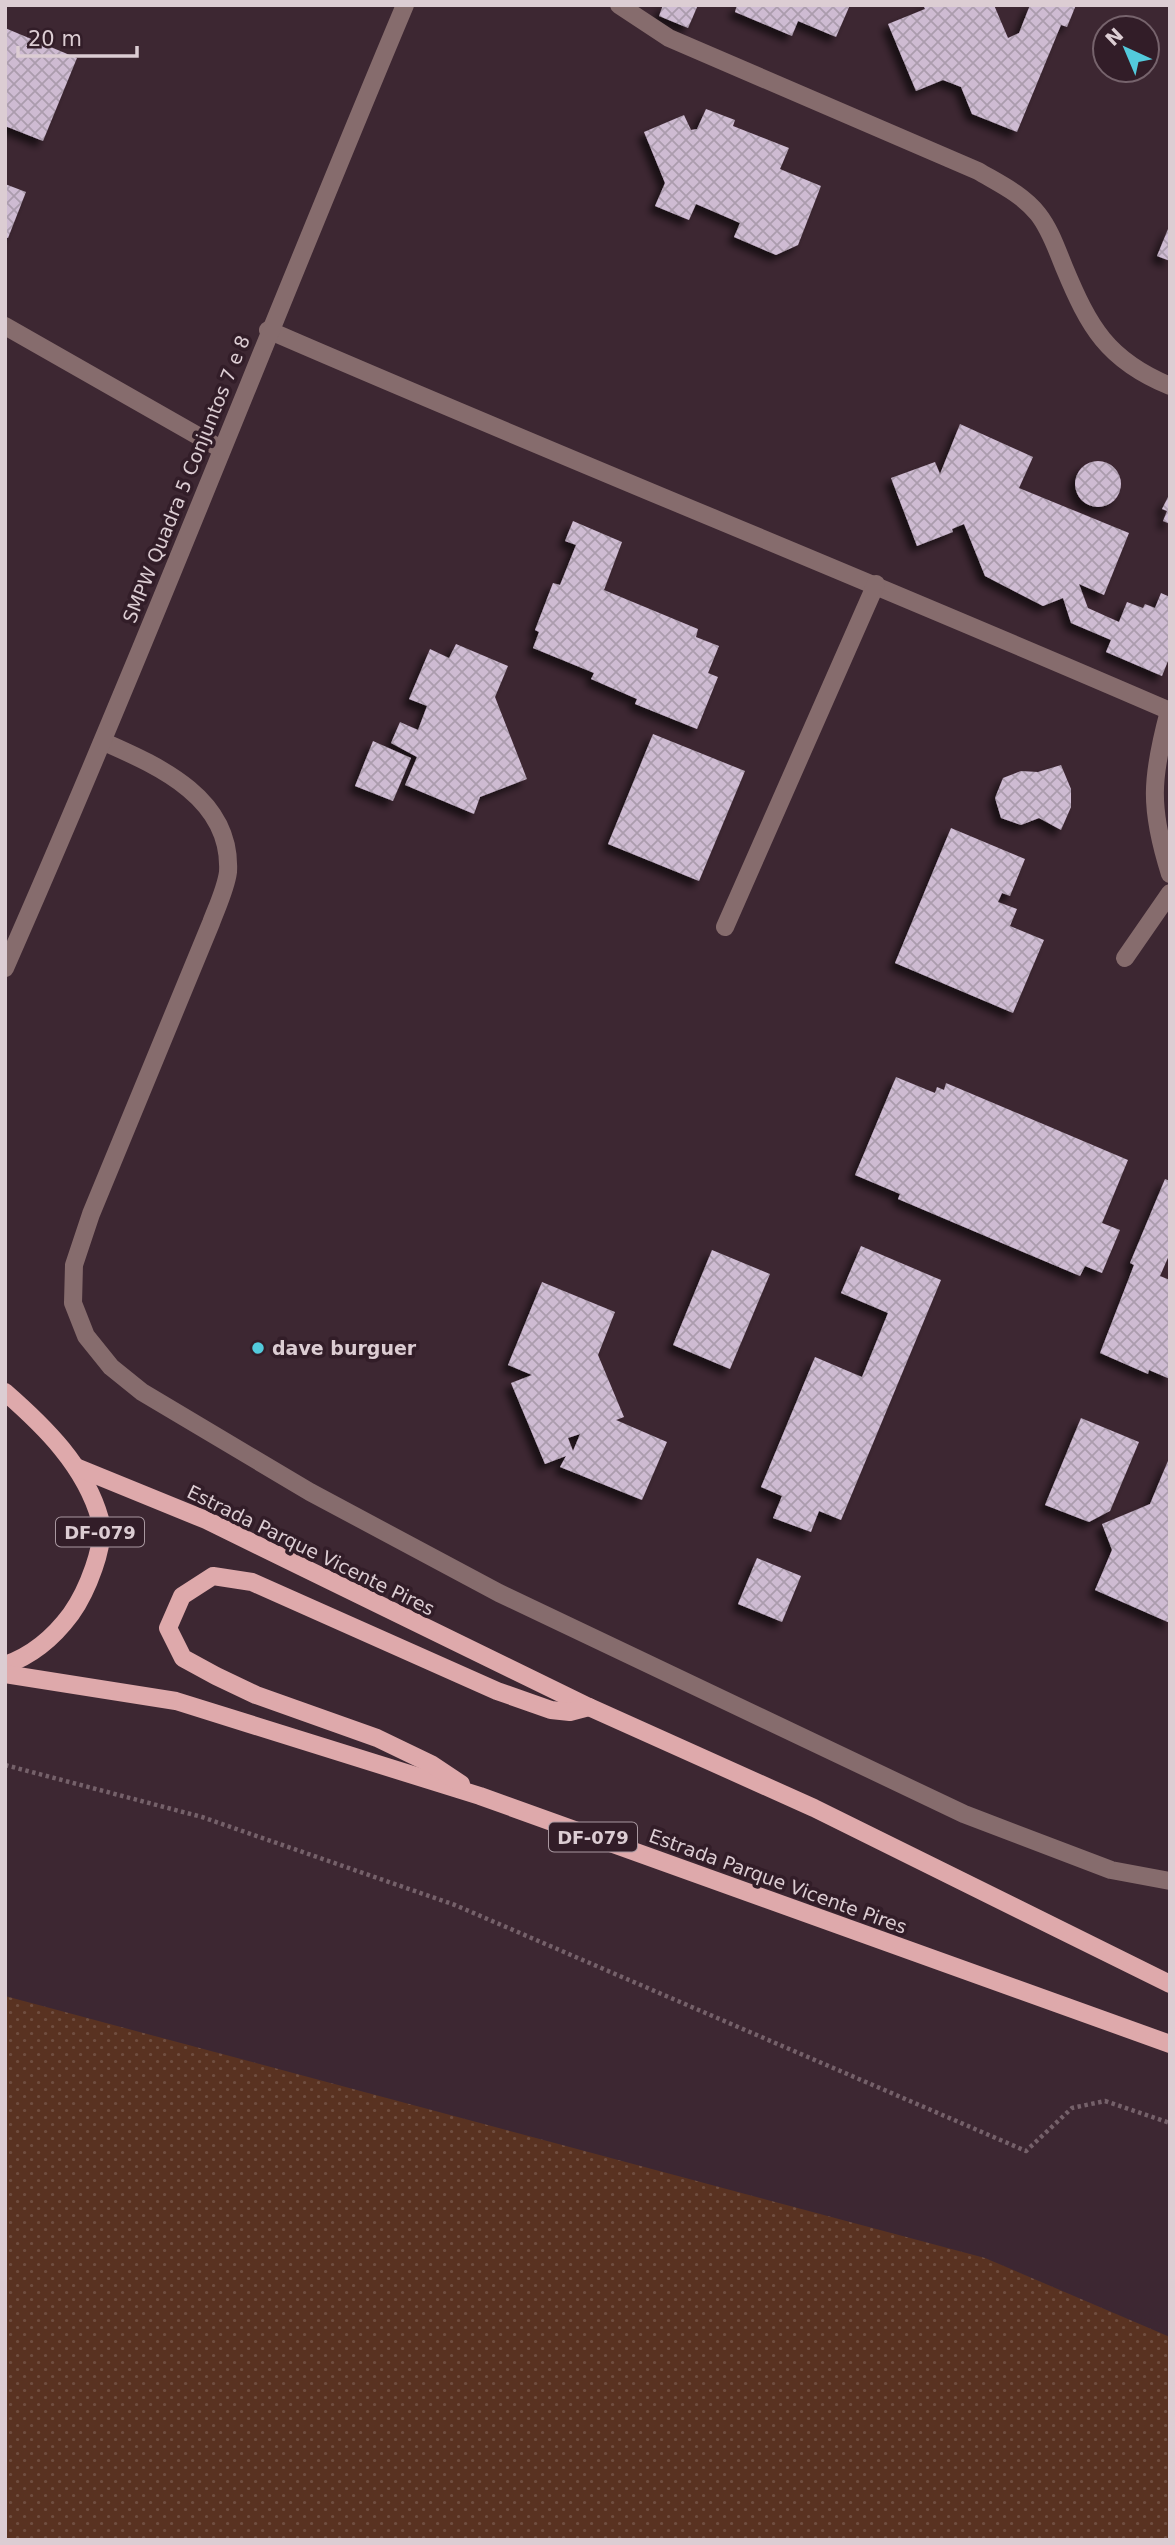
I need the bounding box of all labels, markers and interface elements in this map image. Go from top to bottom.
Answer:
scale bar [18,14,136,58]
north arrow [1091,14,1161,84]
text: N [1101,23,1128,50]
text: 20 m [28,27,82,51]
street label: SMPW Quadra 5 Conjuntos 7 e 8 [118,332,254,626]
place label: dave burguer [272,1337,417,1359]
marker: dave burguer [250,1340,266,1356]
street label: Estrada Parque Vicente Pires [184,1480,438,1620]
road number: DF-079 [56,1518,144,1546]
road number: DF-079 [549,1823,637,1852]
street label: Estrada Parque Vicente Pires [646,1824,910,1938]

